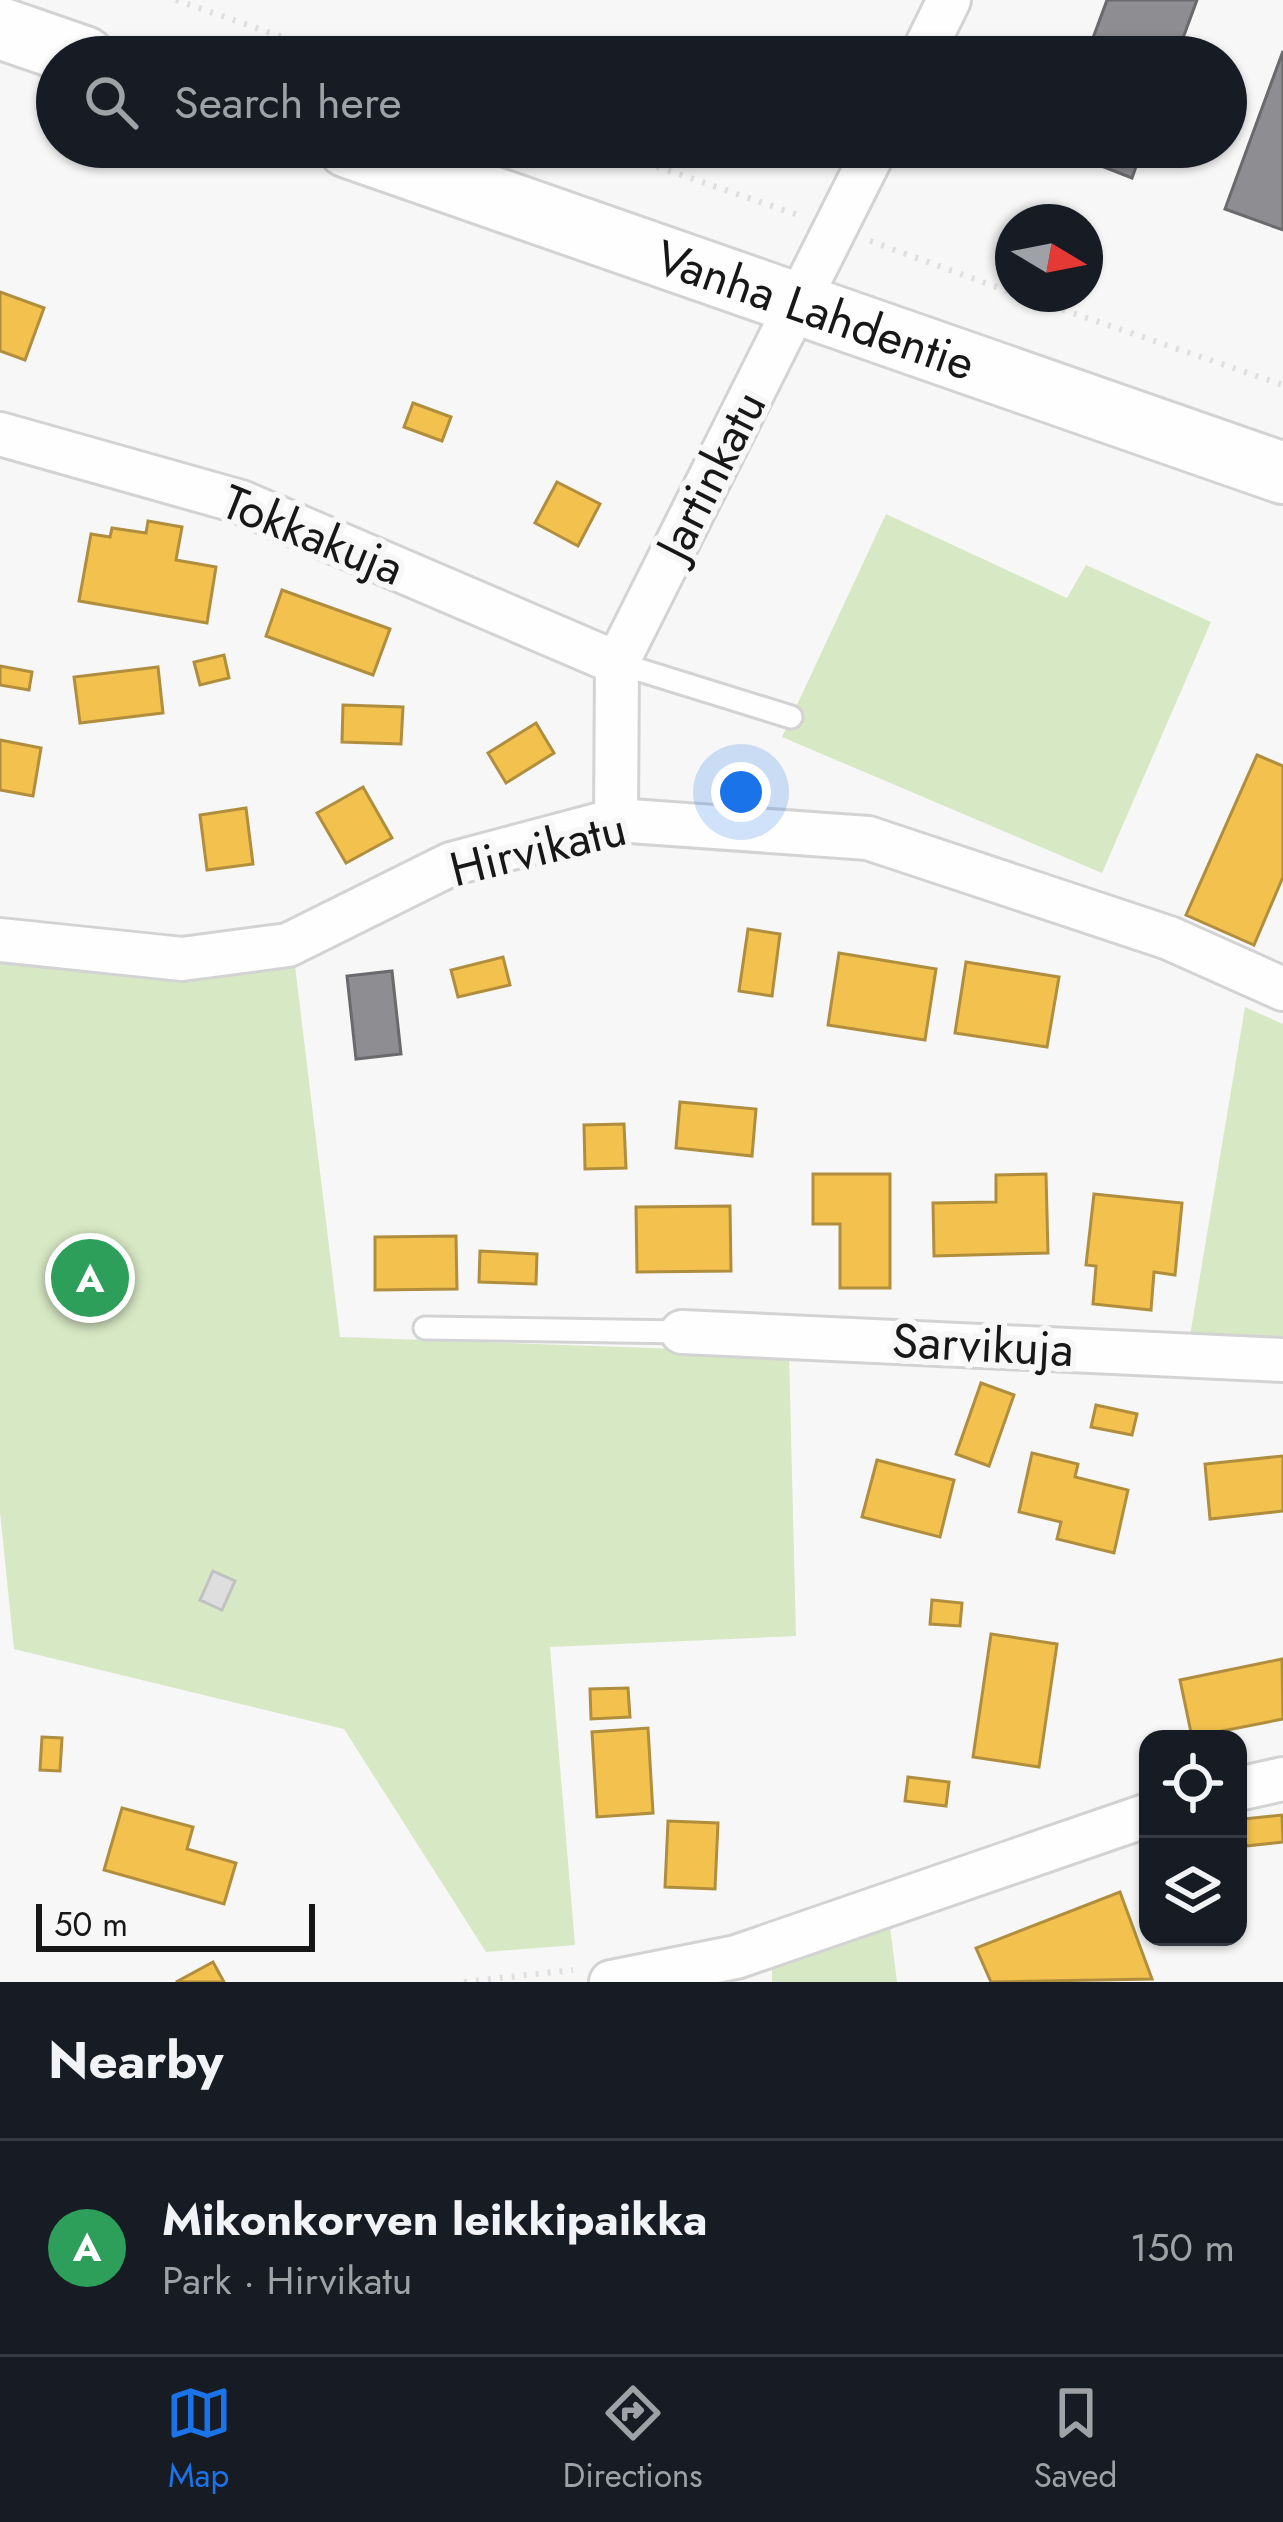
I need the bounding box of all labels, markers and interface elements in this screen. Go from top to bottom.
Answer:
search box [36,36,1247,168]
icon: search [78,69,144,135]
text: Search here [174,70,402,135]
north arrow [995,204,1103,312]
street label: Vanha Lahdentie [646,222,984,398]
street label: Jartinkatu [636,379,783,577]
street label: Tokkakuja [212,467,414,603]
your location [711,762,771,822]
street label: Hirvikatu [443,794,633,904]
pin: A [51,1233,129,1323]
street label: Sarvikuja [890,1306,1076,1384]
map controls [1139,1730,1247,1946]
button: locate [1139,1730,1247,1838]
button: layers [1139,1838,1247,1946]
scale bar [36,1898,315,1951]
text: 50 m [54,1901,128,1948]
text: Nearby [48,2023,223,2097]
text: Mikonkorven leikkipaikka [162,2187,707,2252]
text: A [73,2219,101,2276]
text: 150 m [1130,2219,1235,2276]
text: Park · Hirvikatu [162,2252,412,2309]
tab: Map [166,2380,232,2499]
tab: Directions [563,2380,703,2499]
tab: Saved [1034,2380,1117,2499]

